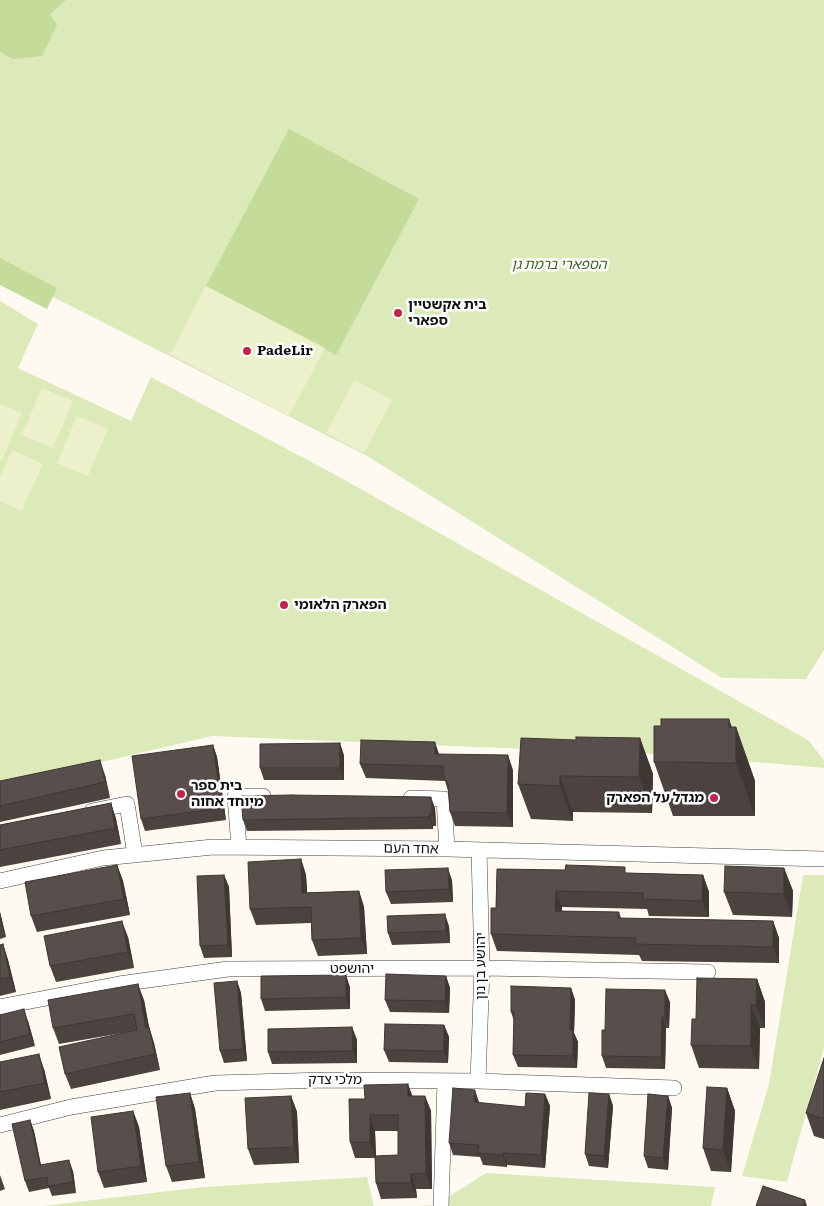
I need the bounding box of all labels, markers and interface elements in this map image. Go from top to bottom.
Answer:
park label: הספארי ברמת גן [511,257,607,273]
place label: בית אקשטיין ספארי [408,297,486,330]
marker: בית אקשטיין ספארי [392,307,404,319]
place label: PadeLir [257,343,313,359]
marker: PadeLir [241,345,253,357]
place label: הפארק הלאומי [294,597,387,613]
marker: הפארק הלאומי [278,599,290,611]
place label: בית ספר מיוחד אחוה [191,778,264,810]
marker: בית ספר מיוחד אחוה [175,788,187,800]
place label: מגדל על הפארק [606,790,704,806]
marker: מגדל על הפארק [708,792,720,804]
street label: אחד העם [383,840,439,858]
street label: יהושע בן נון [473,932,489,1000]
street label: יהושפט [330,961,374,977]
street label: מלכי צדק [308,1072,362,1088]

